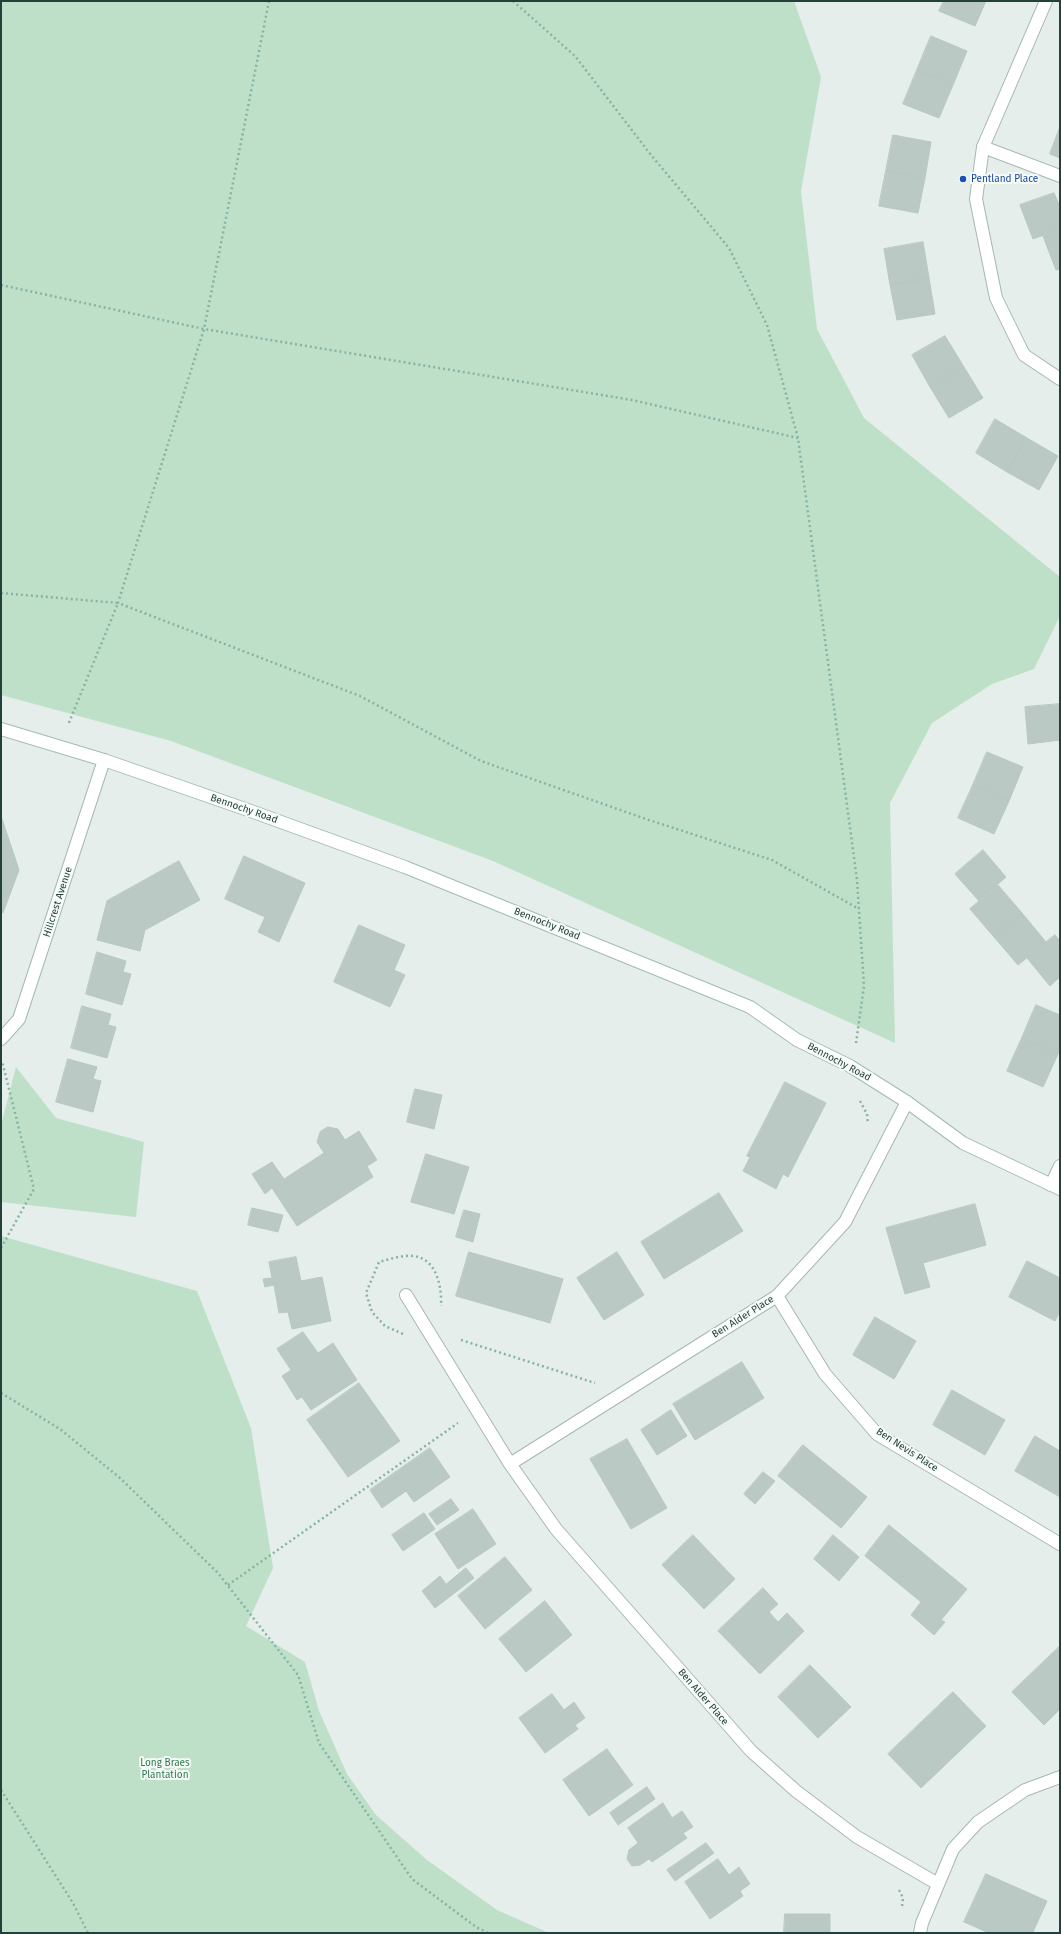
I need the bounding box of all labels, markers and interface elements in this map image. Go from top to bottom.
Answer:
place label: Pentland Place [971,173,1038,185]
marker: Pentland Place [958,174,968,184]
street label: Bennochy Road [209,792,279,826]
street label: Hillcrest Avenue [41,865,75,939]
street label: Bennochy Road [512,905,582,943]
street label: Bennochy Road [805,1040,873,1084]
street label: Ben Alder Place [710,1293,776,1341]
street label: Ben Nevis Place [874,1426,940,1474]
street label: Ben Alder Place [675,1666,731,1728]
park label: Long Braes Plantation [140,1757,190,1780]

